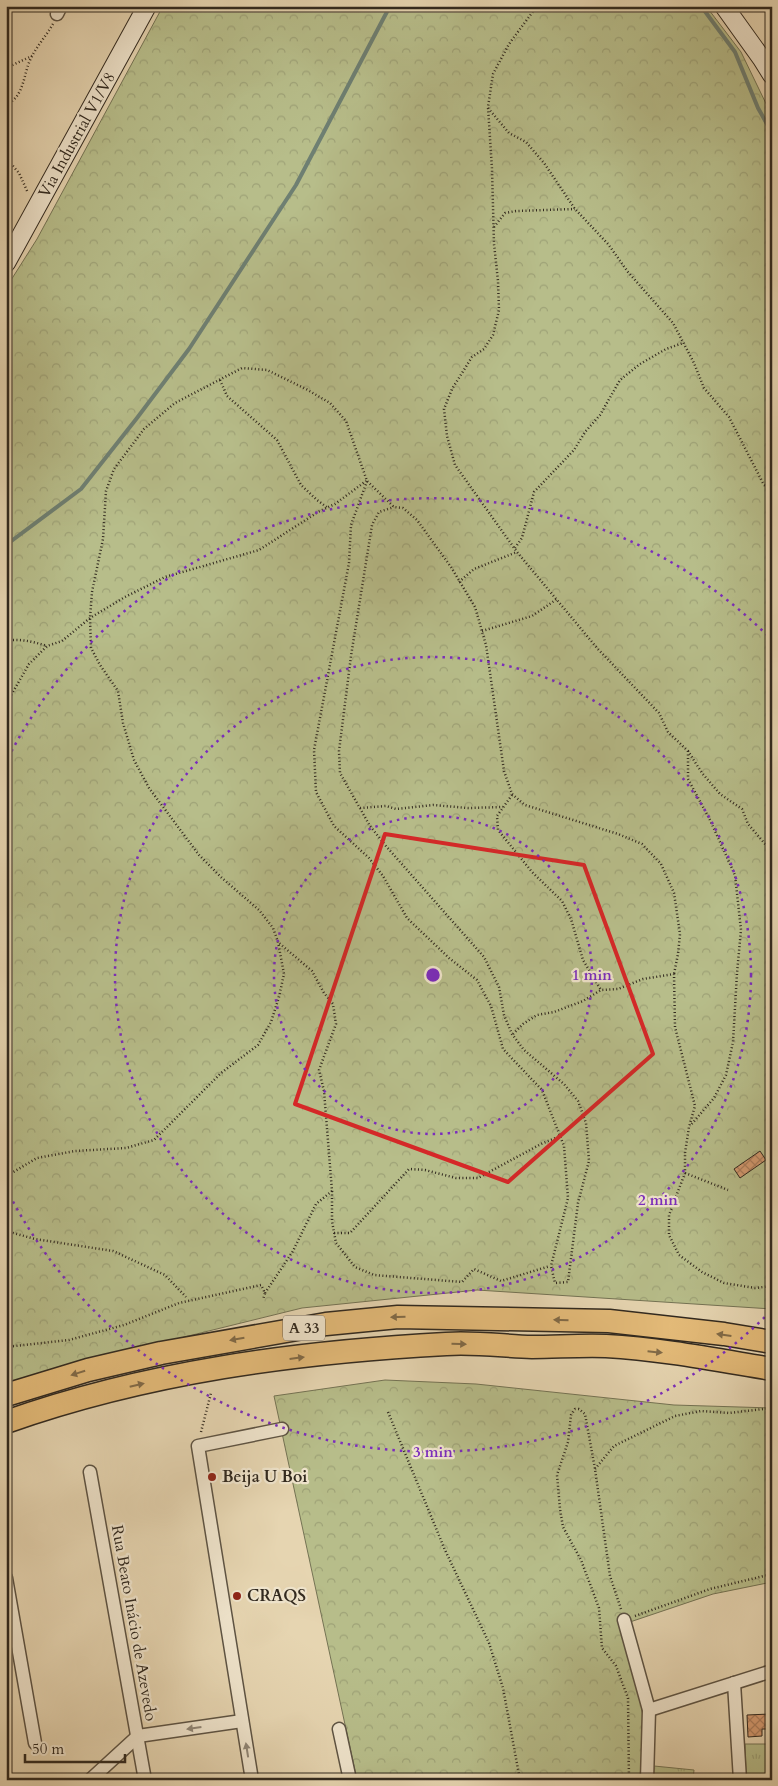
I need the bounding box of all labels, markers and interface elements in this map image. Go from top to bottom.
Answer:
street label: Via Industrial V1/V8 [33,68,121,202]
text: 1 min [572,965,612,985]
centre of rings [424,966,442,984]
text: 2 min [638,1190,678,1210]
one-way arrow [390,1314,406,1322]
road number: A 33 [283,1316,325,1340]
one-way arrow [552,1316,568,1324]
one-way arrow [715,1330,731,1338]
one-way arrow [229,1336,245,1344]
one-way arrow [451,1341,467,1349]
one-way arrow [647,1348,663,1356]
one-way arrow [290,1353,306,1361]
one-way arrow [71,1370,86,1378]
one-way arrow [130,1381,145,1389]
text: 3 min [413,1442,453,1462]
place label: Beija U Boi [222,1466,307,1488]
marker: Beija U Boi [206,1471,218,1483]
street label: Rua Beato Inácio de Azevedo [106,1523,162,1723]
place label: CRAQS [247,1585,306,1607]
marker: CRAQS [231,1590,243,1602]
one-way arrow [186,1724,202,1732]
scale bar [25,1731,125,1763]
text: 50 m [32,1739,64,1759]
one-way arrow [243,1742,251,1758]

